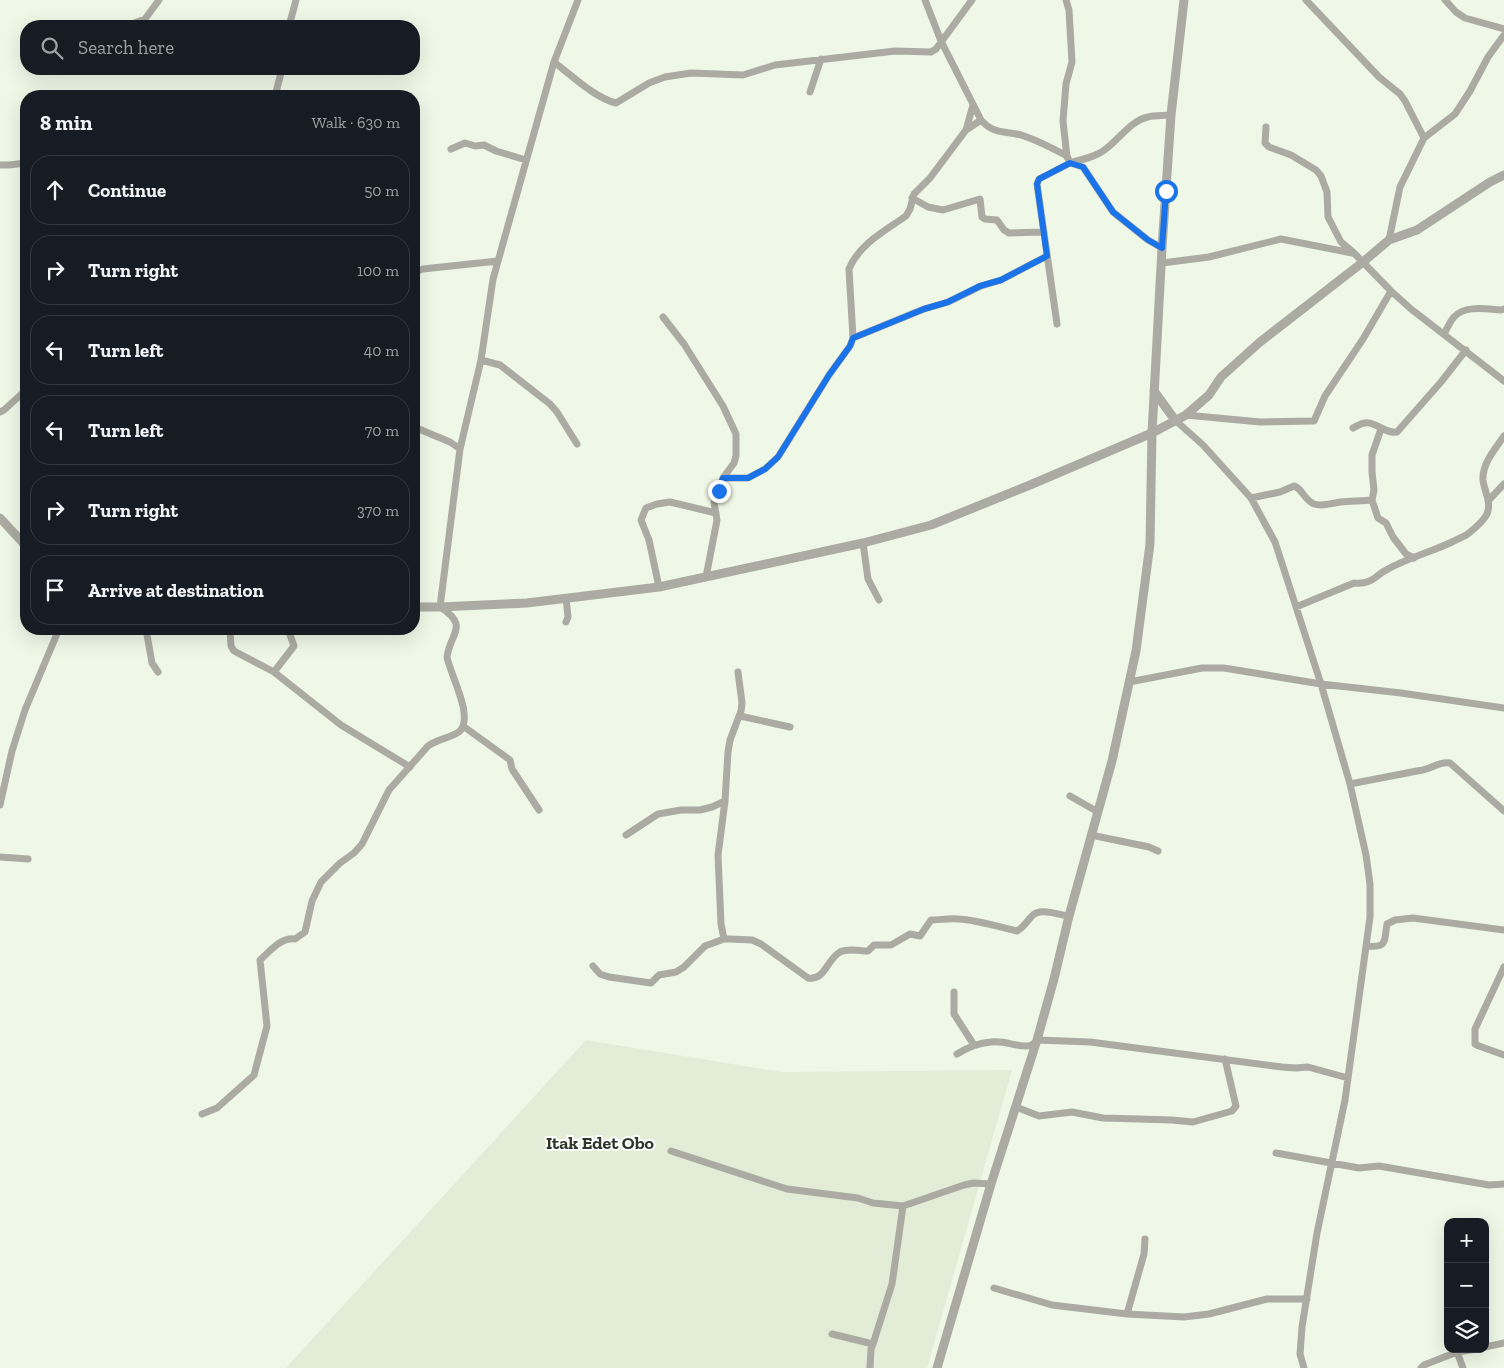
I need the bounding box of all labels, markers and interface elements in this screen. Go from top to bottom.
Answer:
search box [20,20,420,75]
icon: search [38,34,66,62]
text: Search here [78,36,174,59]
text: 8 min [40,110,92,135]
text: Walk · 630 m [312,113,400,132]
icon: ahead [41,176,69,204]
text: Continue [88,179,166,202]
route start [1155,180,1178,203]
text: 50 m [364,181,399,200]
icon: right [41,256,69,284]
text: Turn right [88,259,178,282]
text: 100 m [357,261,399,280]
icon: left [41,336,69,364]
text: Turn left [88,339,163,362]
text: 40 m [364,341,399,360]
icon: left [41,416,69,444]
text: Turn left [88,419,163,442]
text: 70 m [365,421,399,440]
route end [708,480,731,503]
icon: right [41,496,69,524]
text: Turn right [88,499,178,522]
text: 370 m [357,501,399,520]
icon: arrive [41,576,69,604]
text: Arrive at destination [88,579,264,602]
district label: Itak Edet Obo [546,1132,655,1154]
map controls [1444,1218,1489,1353]
button: + [1444,1218,1489,1263]
button: − [1444,1263,1489,1308]
button: layers [1444,1308,1489,1353]

